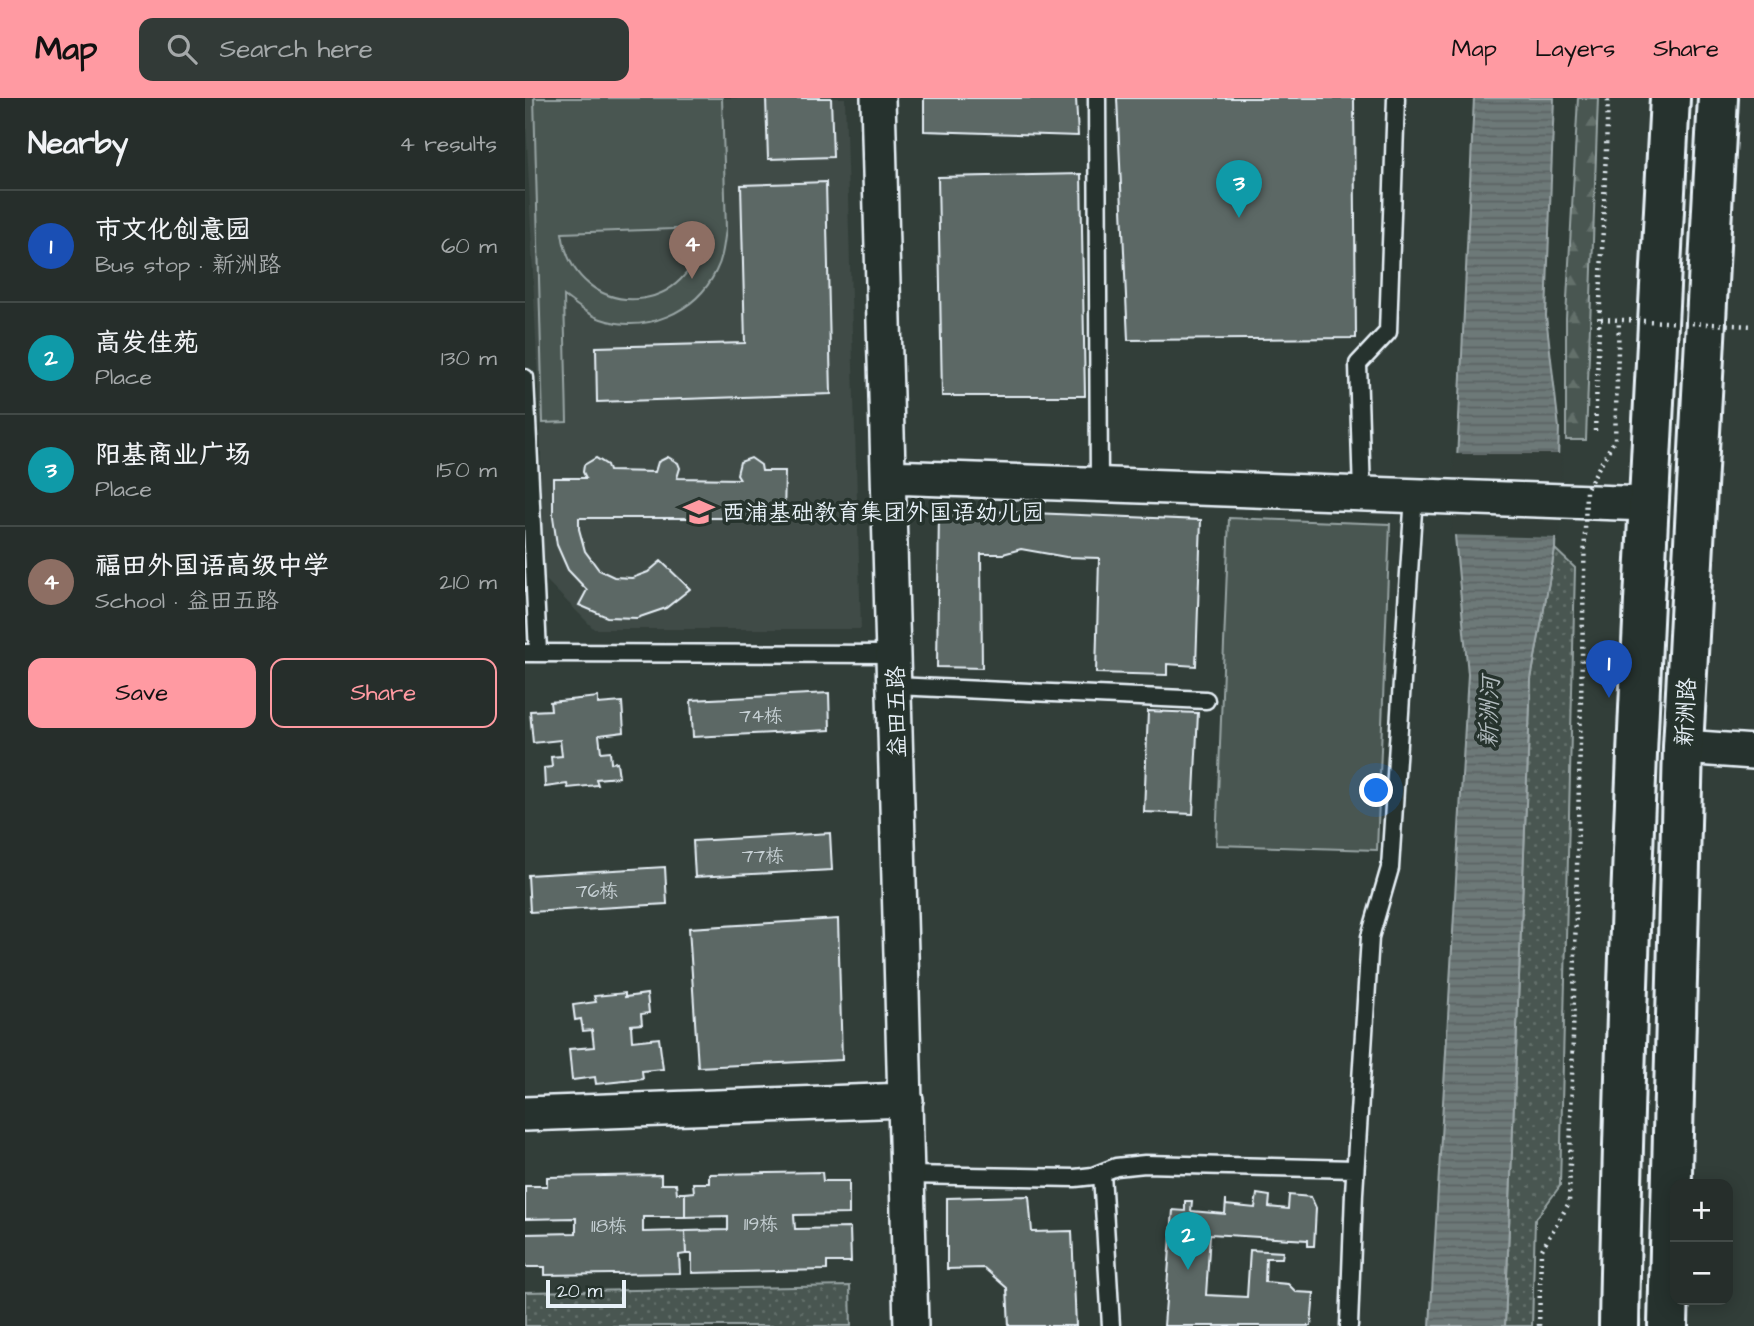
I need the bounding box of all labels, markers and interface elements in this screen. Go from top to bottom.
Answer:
search box [139,18,629,81]
text: Map [35,26,97,72]
icon: search [163,30,201,68]
text: Search here [219,31,373,67]
text: Map [1452,32,1497,66]
text: Layers [1535,32,1615,66]
text: Share [1653,32,1719,66]
text: Nearby [28,123,128,165]
text: 4 results [399,128,497,160]
pin: 3 [1216,160,1262,218]
text: 市文化创意园 [95,212,251,248]
pin: 4 [669,221,715,279]
text: 1 [50,230,52,262]
text: 60 m [441,230,497,262]
text: Bus stop · 新洲路 [95,249,281,281]
text: 高发佳苑 [95,325,199,361]
text: 2 [44,342,58,374]
text: 130 m [441,342,497,374]
text: Place [95,361,152,393]
text: 阳基商业广场 [95,437,251,473]
text: 3 [45,454,57,486]
text: 150 m [436,454,497,486]
text: Place [95,473,152,505]
school or university icon: 西浦基础教育集团外国语幼儿园 [682,495,716,529]
place label: 西浦基础教育集团外国语幼儿园 [722,497,1044,529]
text: 福田外国语高级中学 [95,548,329,584]
text: 4 [43,566,59,598]
text: 210 m [439,566,497,598]
text: School · 益田五路 [95,585,279,617]
pin: 1 [1586,640,1632,698]
button: Save [28,658,256,728]
button: Share [270,658,497,728]
street label: 益田五路 [880,666,914,758]
water label: 新洲河 [1472,671,1508,749]
street label: 新洲路 [1668,677,1704,747]
house number: 74栋 [739,703,783,730]
your location [1359,773,1393,807]
house number: 77栋 [742,843,784,870]
house number: 76栋 [576,878,618,905]
map controls [1670,1179,1733,1305]
button: + [1670,1179,1733,1242]
house number: 119栋 [744,1211,778,1238]
pin: 2 [1165,1212,1211,1270]
house number: 118栋 [591,1213,627,1240]
button: − [1670,1242,1733,1305]
scale bar [546,1277,627,1309]
text: 20 m [557,1278,602,1305]

